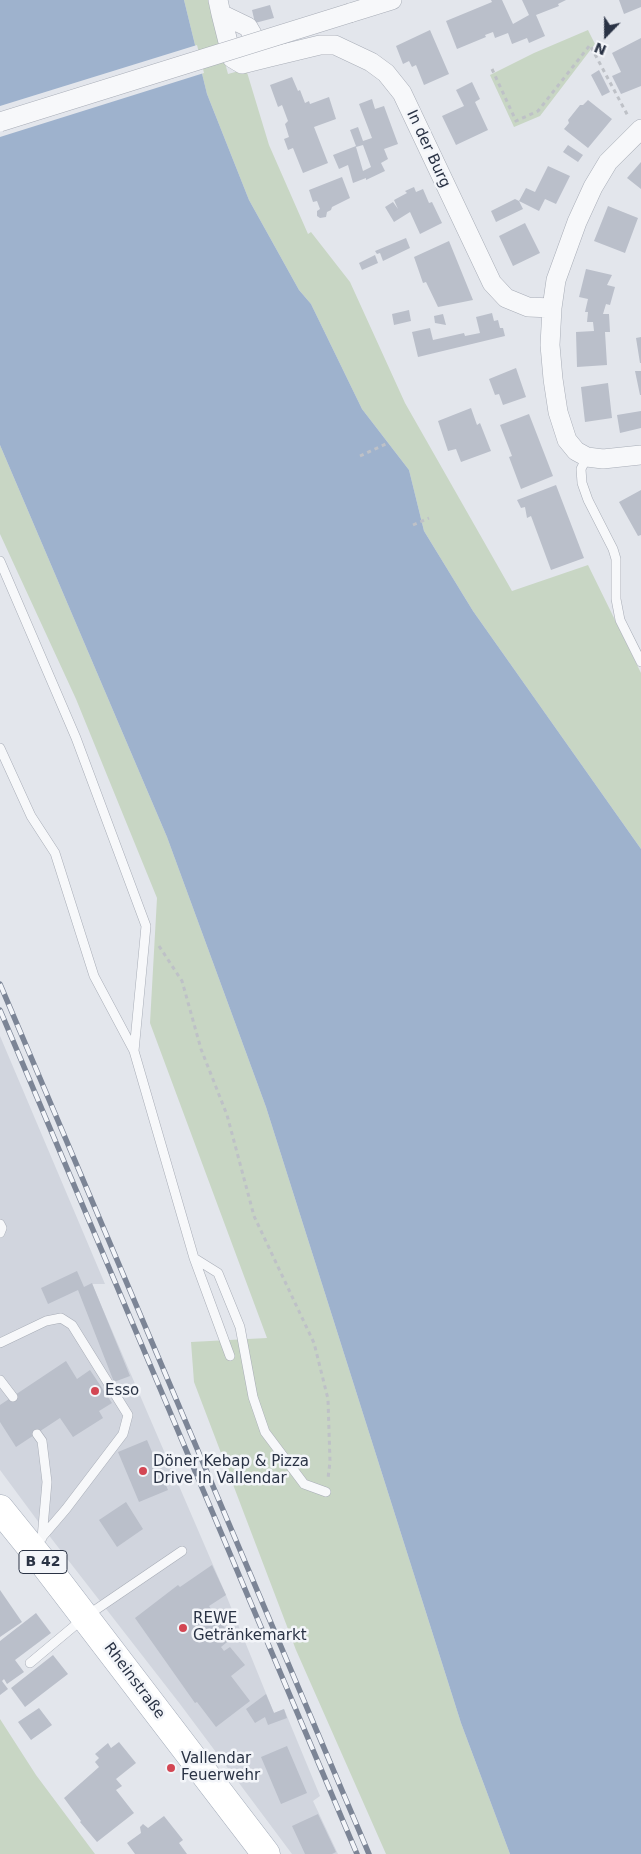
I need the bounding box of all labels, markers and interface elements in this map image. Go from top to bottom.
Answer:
north arrow [581,10,631,60]
text: N [592,39,609,59]
street label: In der Burg [402,107,454,191]
place label: Esso [105,1382,139,1400]
marker: Esso [89,1385,101,1397]
place label: Döner Kebap & Pizza Drive In Vallendar [153,1453,309,1488]
marker: Döner Kebap & Pizza Drive In Vallendar [137,1465,149,1477]
road number: B 42 [19,1550,67,1574]
place label: REWE Getränkemarkt [193,1610,307,1645]
marker: REWE Getränkemarkt [177,1622,189,1634]
street label: Rheinstraße [100,1639,168,1723]
place label: Vallendar Feuerwehr [181,1750,260,1785]
marker: Vallendar Feuerwehr [165,1762,177,1774]

